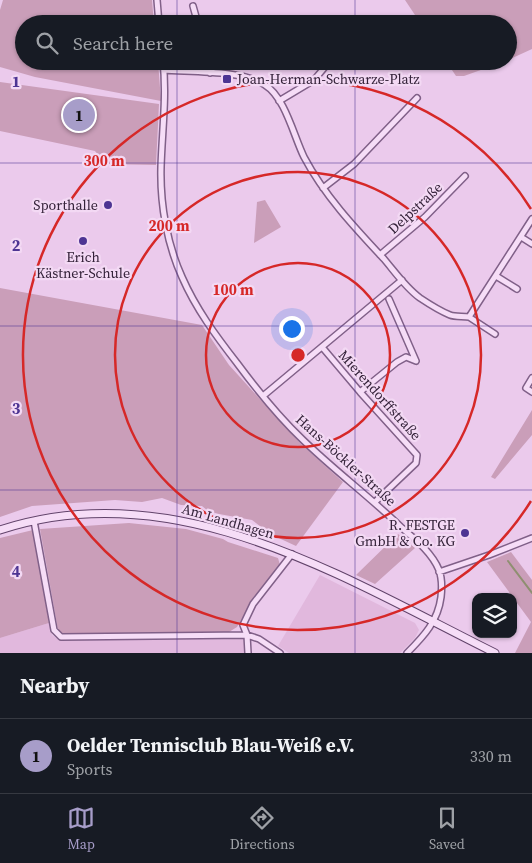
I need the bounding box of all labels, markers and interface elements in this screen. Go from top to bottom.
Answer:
search box [15,15,517,70]
icon: search [33,29,61,57]
text: Search here [73,30,173,56]
place label: Joan-Herman-Schwarze-Platz [236,69,420,89]
text: 1 [12,70,20,92]
marker: Joan-Herman-Schwarze-Platz [221,73,233,85]
pin: 1 [63,96,95,134]
text: 300 m [83,150,125,171]
street label: Delpstraße [383,178,447,238]
place label: Sporthalle [33,195,98,215]
marker: Sporthalle [102,199,114,211]
text: 200 m [148,215,190,236]
text: 2 [12,234,21,256]
marker: Erich Kästner-Schule [77,235,89,247]
place label: Erich Kästner-Schule [36,247,130,283]
text: 100 m [212,279,254,300]
your location [279,316,305,342]
centre of rings [289,346,307,364]
street label: Mierendorffstraße [334,346,426,444]
text: 3 [12,397,21,419]
street label: Hans-Böckler-Straße [292,410,400,510]
street label: Am Landhagen [180,498,277,544]
place label: R. FESTGE GmbH & Co. KG [355,515,455,551]
marker: R. FESTGE GmbH & Co. KG [459,527,471,539]
text: 4 [12,560,21,582]
map controls [472,593,517,638]
button: layers [472,593,517,638]
text: Nearby [20,671,90,700]
text: Oelder Tennisclub Blau-Weiß e.V. [67,732,355,758]
text: 1 [32,745,40,767]
text: 330 m [470,745,512,767]
text: Sports [67,758,112,780]
tab: Map [67,804,95,854]
tab: Directions [230,804,294,854]
tab: Saved [429,804,465,854]

